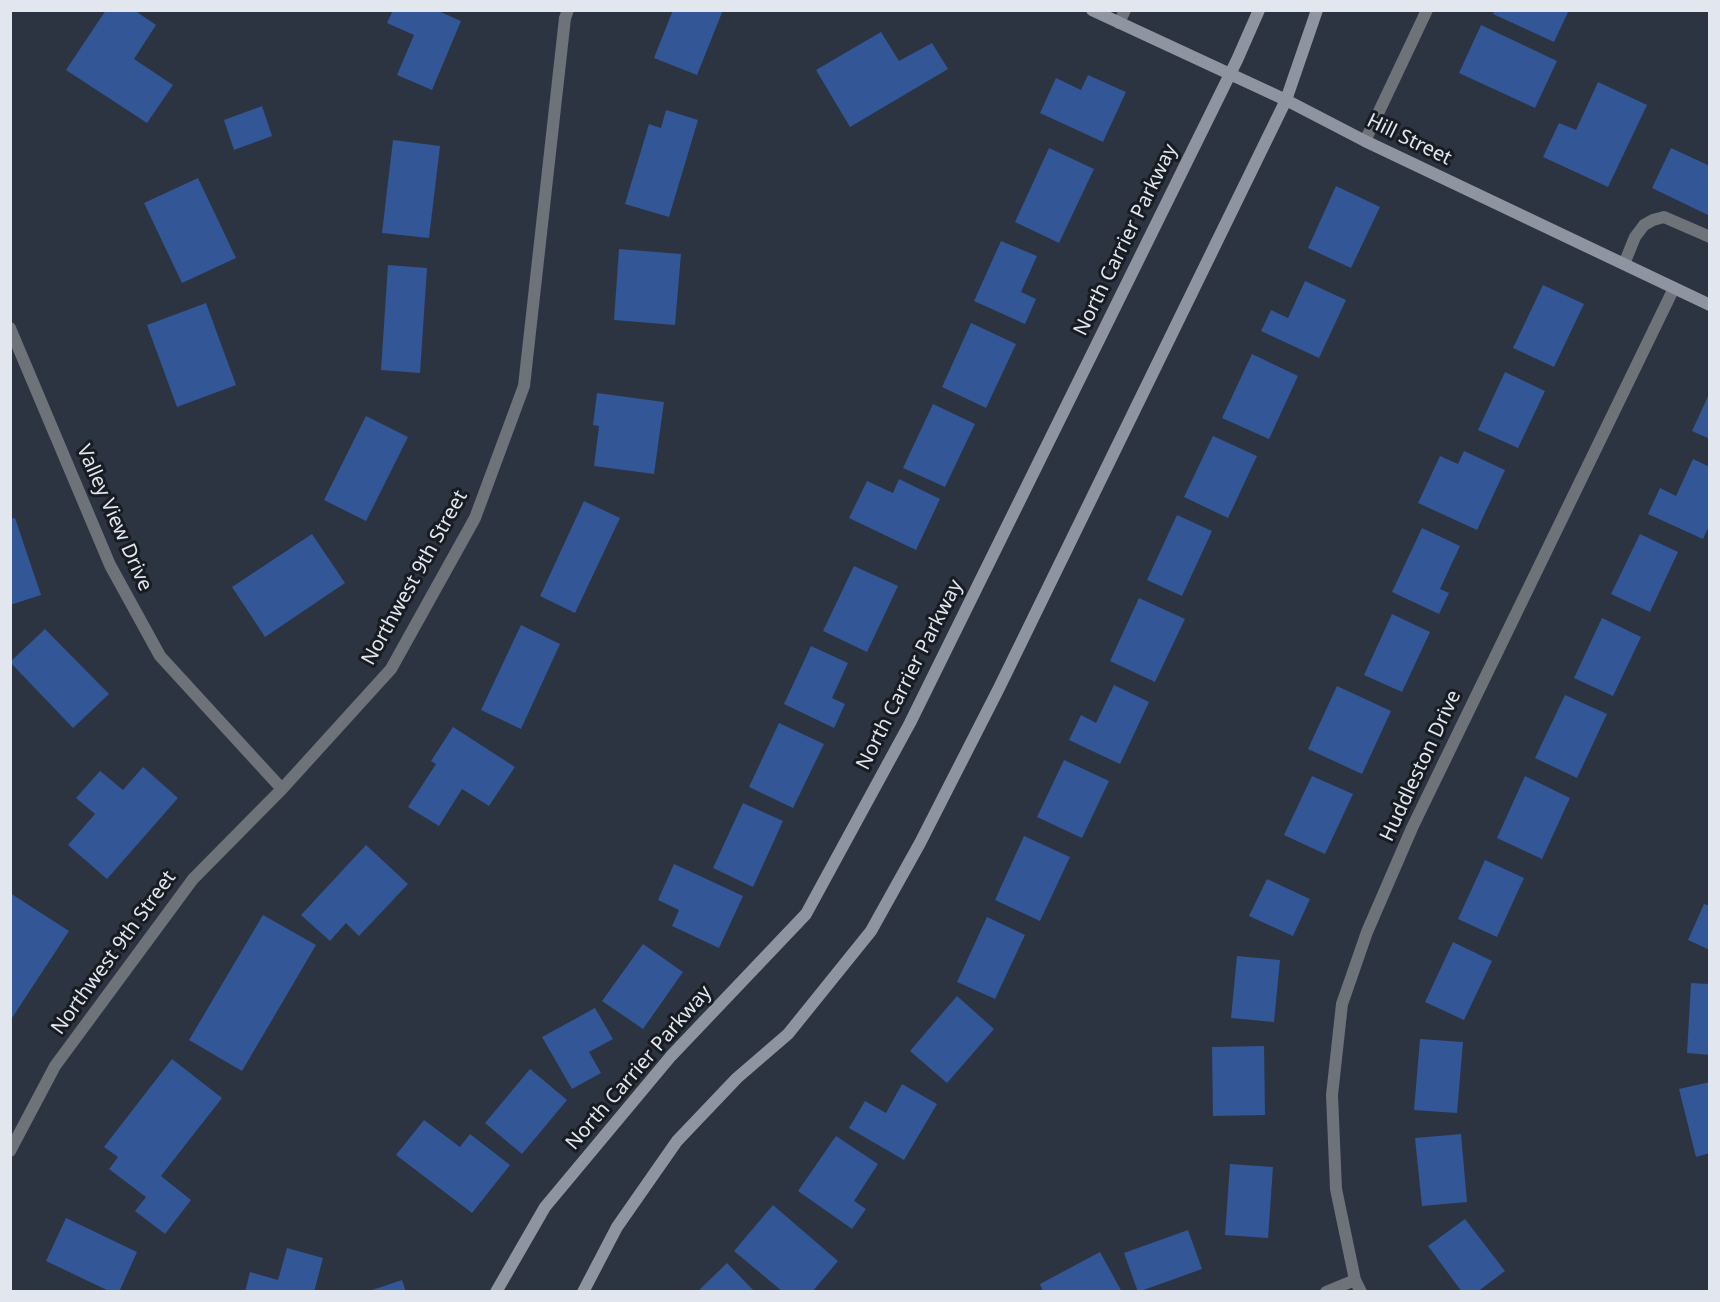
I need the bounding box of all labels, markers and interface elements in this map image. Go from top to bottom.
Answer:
street label: Hill Street [1363,109,1455,171]
street label: North Carrier Parkway [1069,140,1183,340]
street label: Valley View Drive [71,441,157,595]
street label: Northwest 9th Street [357,486,473,670]
street label: North Carrier Parkway [852,576,968,774]
street label: Huddleston Drive [1375,687,1467,845]
street label: Northwest 9th Street [47,867,181,1039]
street label: North Carrier Parkway [561,981,717,1155]

